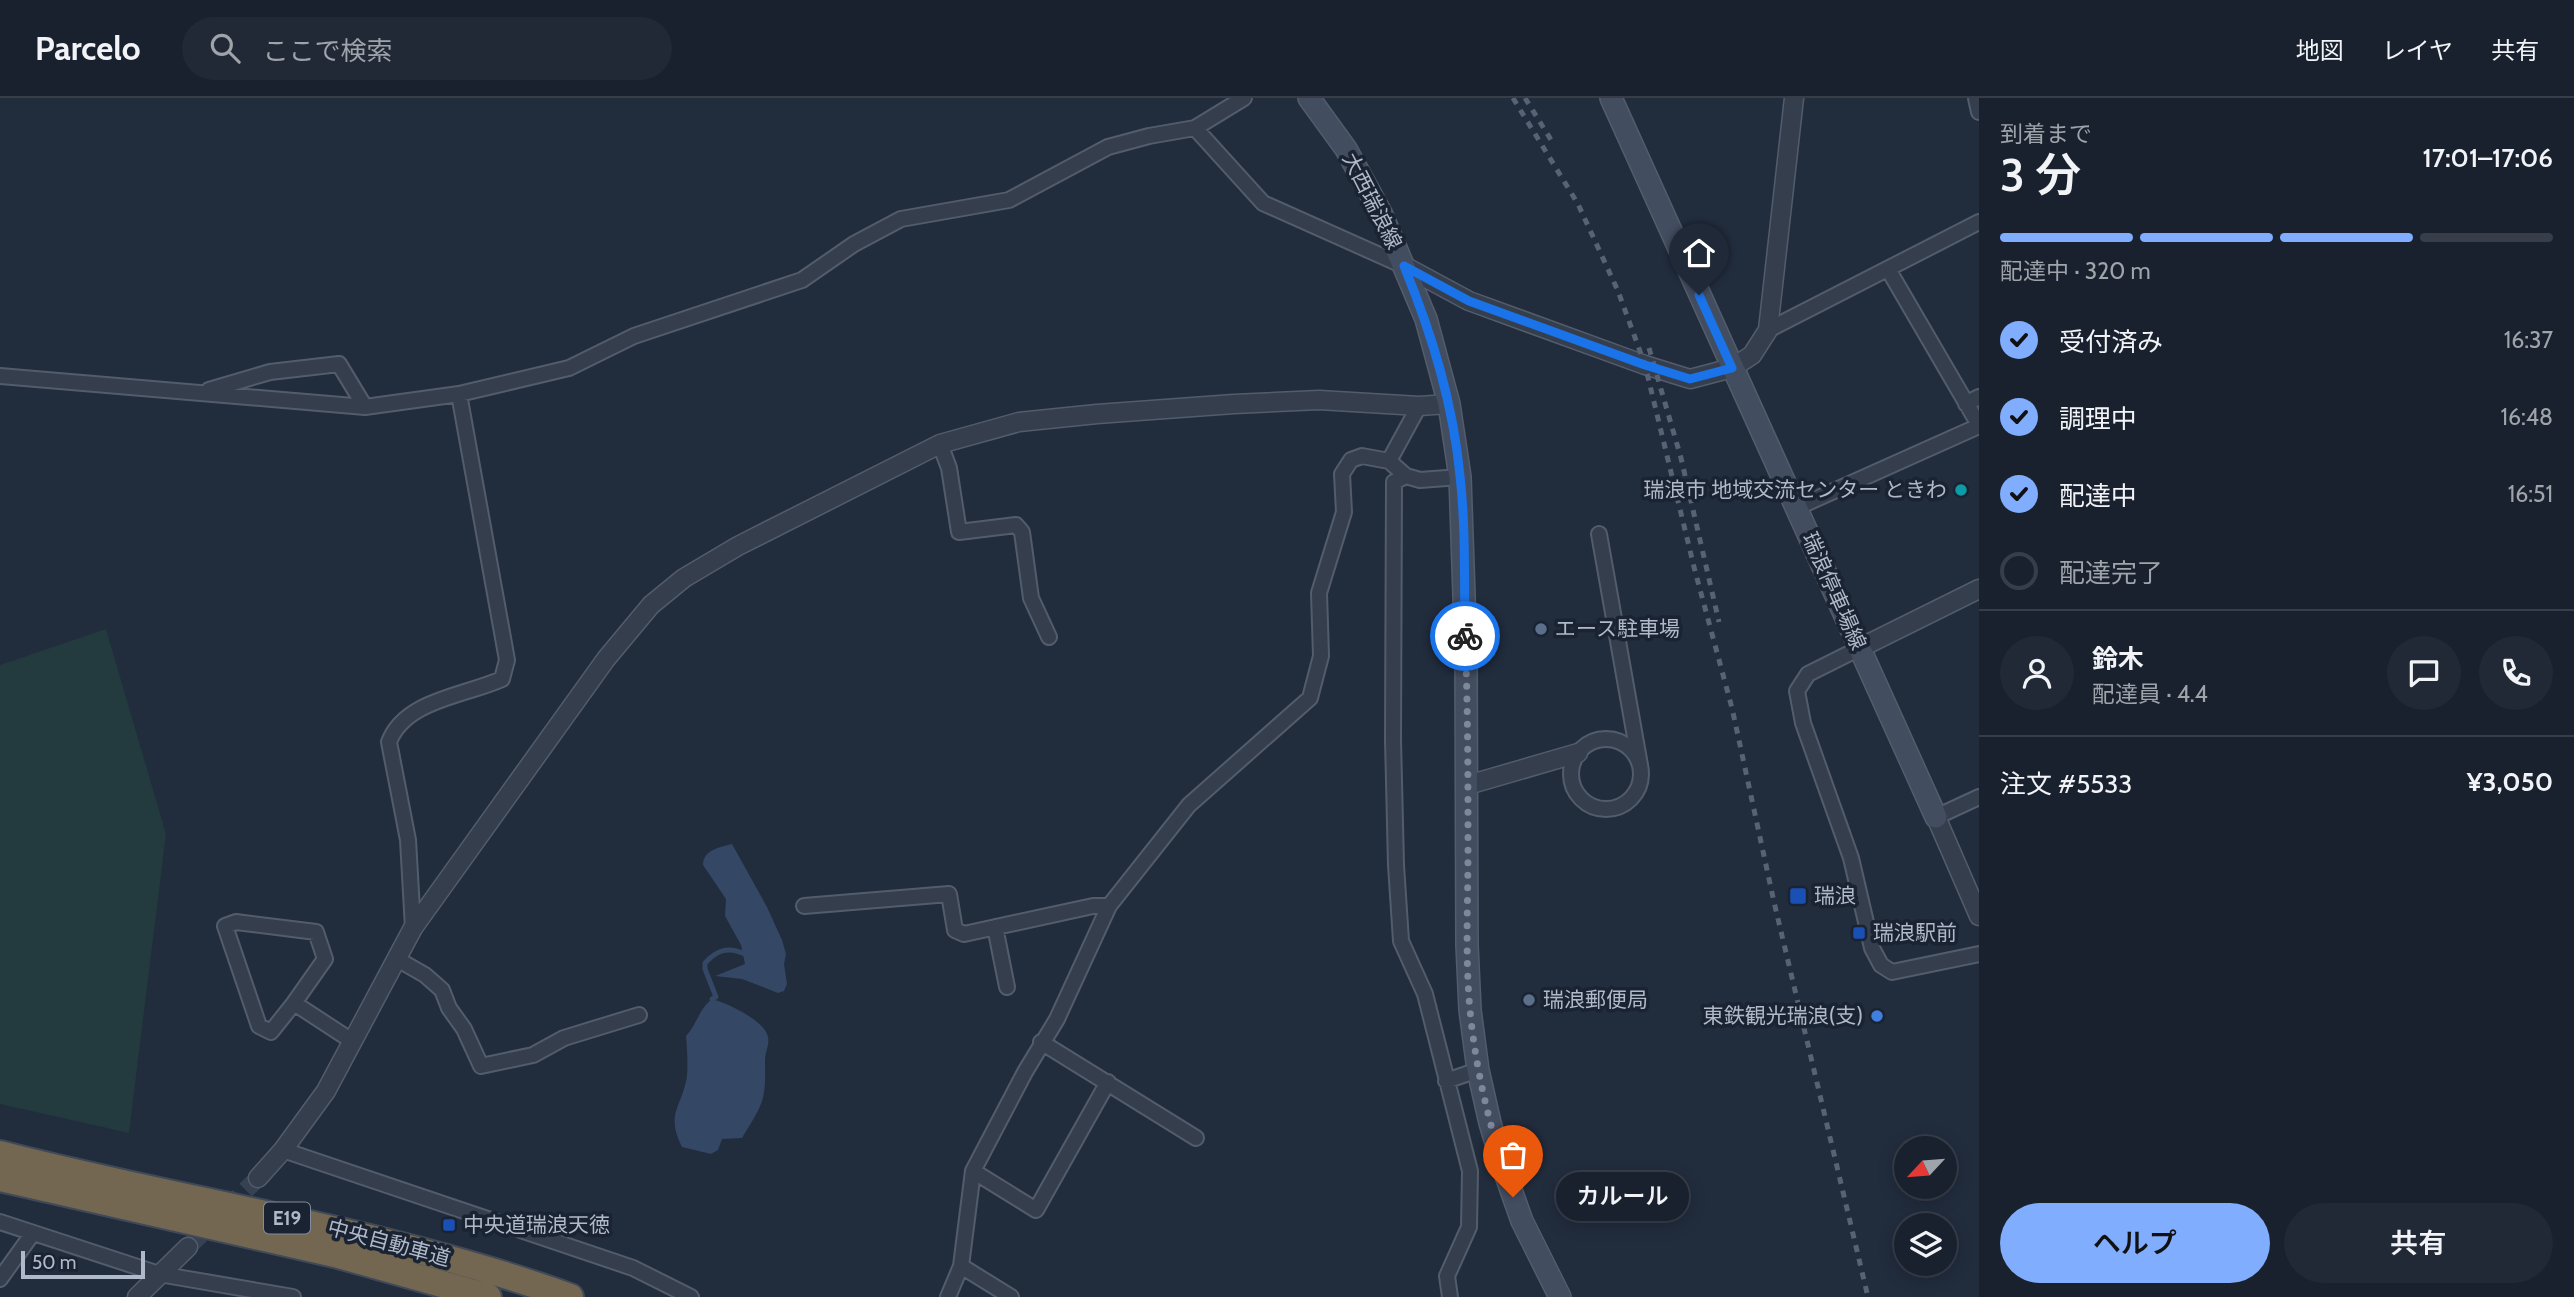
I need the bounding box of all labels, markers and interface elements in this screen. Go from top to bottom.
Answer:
search box [182,17,672,80]
text: Parcelo [35,28,140,68]
icon: search [206,29,244,67]
text: ここで検索 [262,35,392,67]
text: 地図 [2296,36,2344,65]
text: レイヤ [2382,36,2453,65]
text: 共有 [2491,36,2539,65]
text: 到着まで [2000,120,2092,148]
text: 17:01–17:06 [2423,142,2553,174]
text: 3 分 [2000,147,2081,203]
street label: 大西瑞浪線 [1337,148,1407,253]
pin [1669,223,1729,295]
icon: home [1680,234,1718,272]
text: 配達中 · 320 m [2000,257,2151,285]
icon: check [2000,321,2038,359]
text: 受付済み [2059,326,2163,358]
text: 16:37 [2504,326,2553,354]
icon: check [2000,398,2038,436]
text: 調理中 [2059,403,2137,435]
text: 16:48 [2500,403,2553,431]
icon: check [2000,475,2038,513]
place label: 瑞浪市 地域交流センター ときわ [1644,477,1947,502]
text: 配達中 [2059,480,2137,512]
text: 16:51 [2508,480,2553,508]
marker: 瑞浪市 地域交流センター ときわ [1953,482,1969,498]
street label: 瑞浪停車場線 [1797,528,1872,653]
text: 配達完了 [2059,557,2163,589]
courier [1430,601,1500,671]
place label: エース駐車場 [1555,616,1680,641]
icon: bike [1446,617,1484,655]
marker: エース駐車場 [1533,621,1549,637]
button: person [2000,636,2074,710]
button: chat [2387,636,2461,710]
button: phone [2479,636,2553,710]
text: 鈴木 [2092,643,2144,675]
text: 配達員 · 4.4 [2092,680,2208,708]
text: ¥3,050 [2467,766,2553,798]
text: 注文 #5533 [2000,768,2132,800]
place label: 瑞浪 [1814,883,1856,908]
marker: 瑞浪 [1788,886,1808,906]
place label: 瑞浪駅前 [1873,920,1957,945]
marker: 瑞浪駅前 [1851,925,1867,941]
place label: 瑞浪郵便局 [1543,987,1648,1012]
marker: 瑞浪郵便局 [1521,992,1537,1008]
place label: 東鉄観光瑞浪(支) [1703,1003,1863,1028]
marker: 東鉄観光瑞浪(支) [1869,1008,1885,1024]
pin [1483,1125,1543,1197]
icon: bag [1494,1136,1532,1174]
north arrow [1894,1136,1956,1199]
map controls [1894,1136,1957,1276]
callout: カルール [1555,1172,1688,1222]
text: カルール [1577,1182,1669,1210]
road number: E19 [264,1202,310,1234]
button: ヘルプ [2000,1203,2270,1283]
button: 共有 [2284,1203,2553,1283]
place label: 中央道瑞浪天徳 [463,1212,610,1237]
button: layers [1894,1213,1957,1276]
street label: 中央自動車道 [325,1214,453,1271]
marker: 中央道瑞浪天徳 [441,1217,457,1233]
scale bar [21,1248,145,1280]
text: 50 m [32,1251,76,1274]

